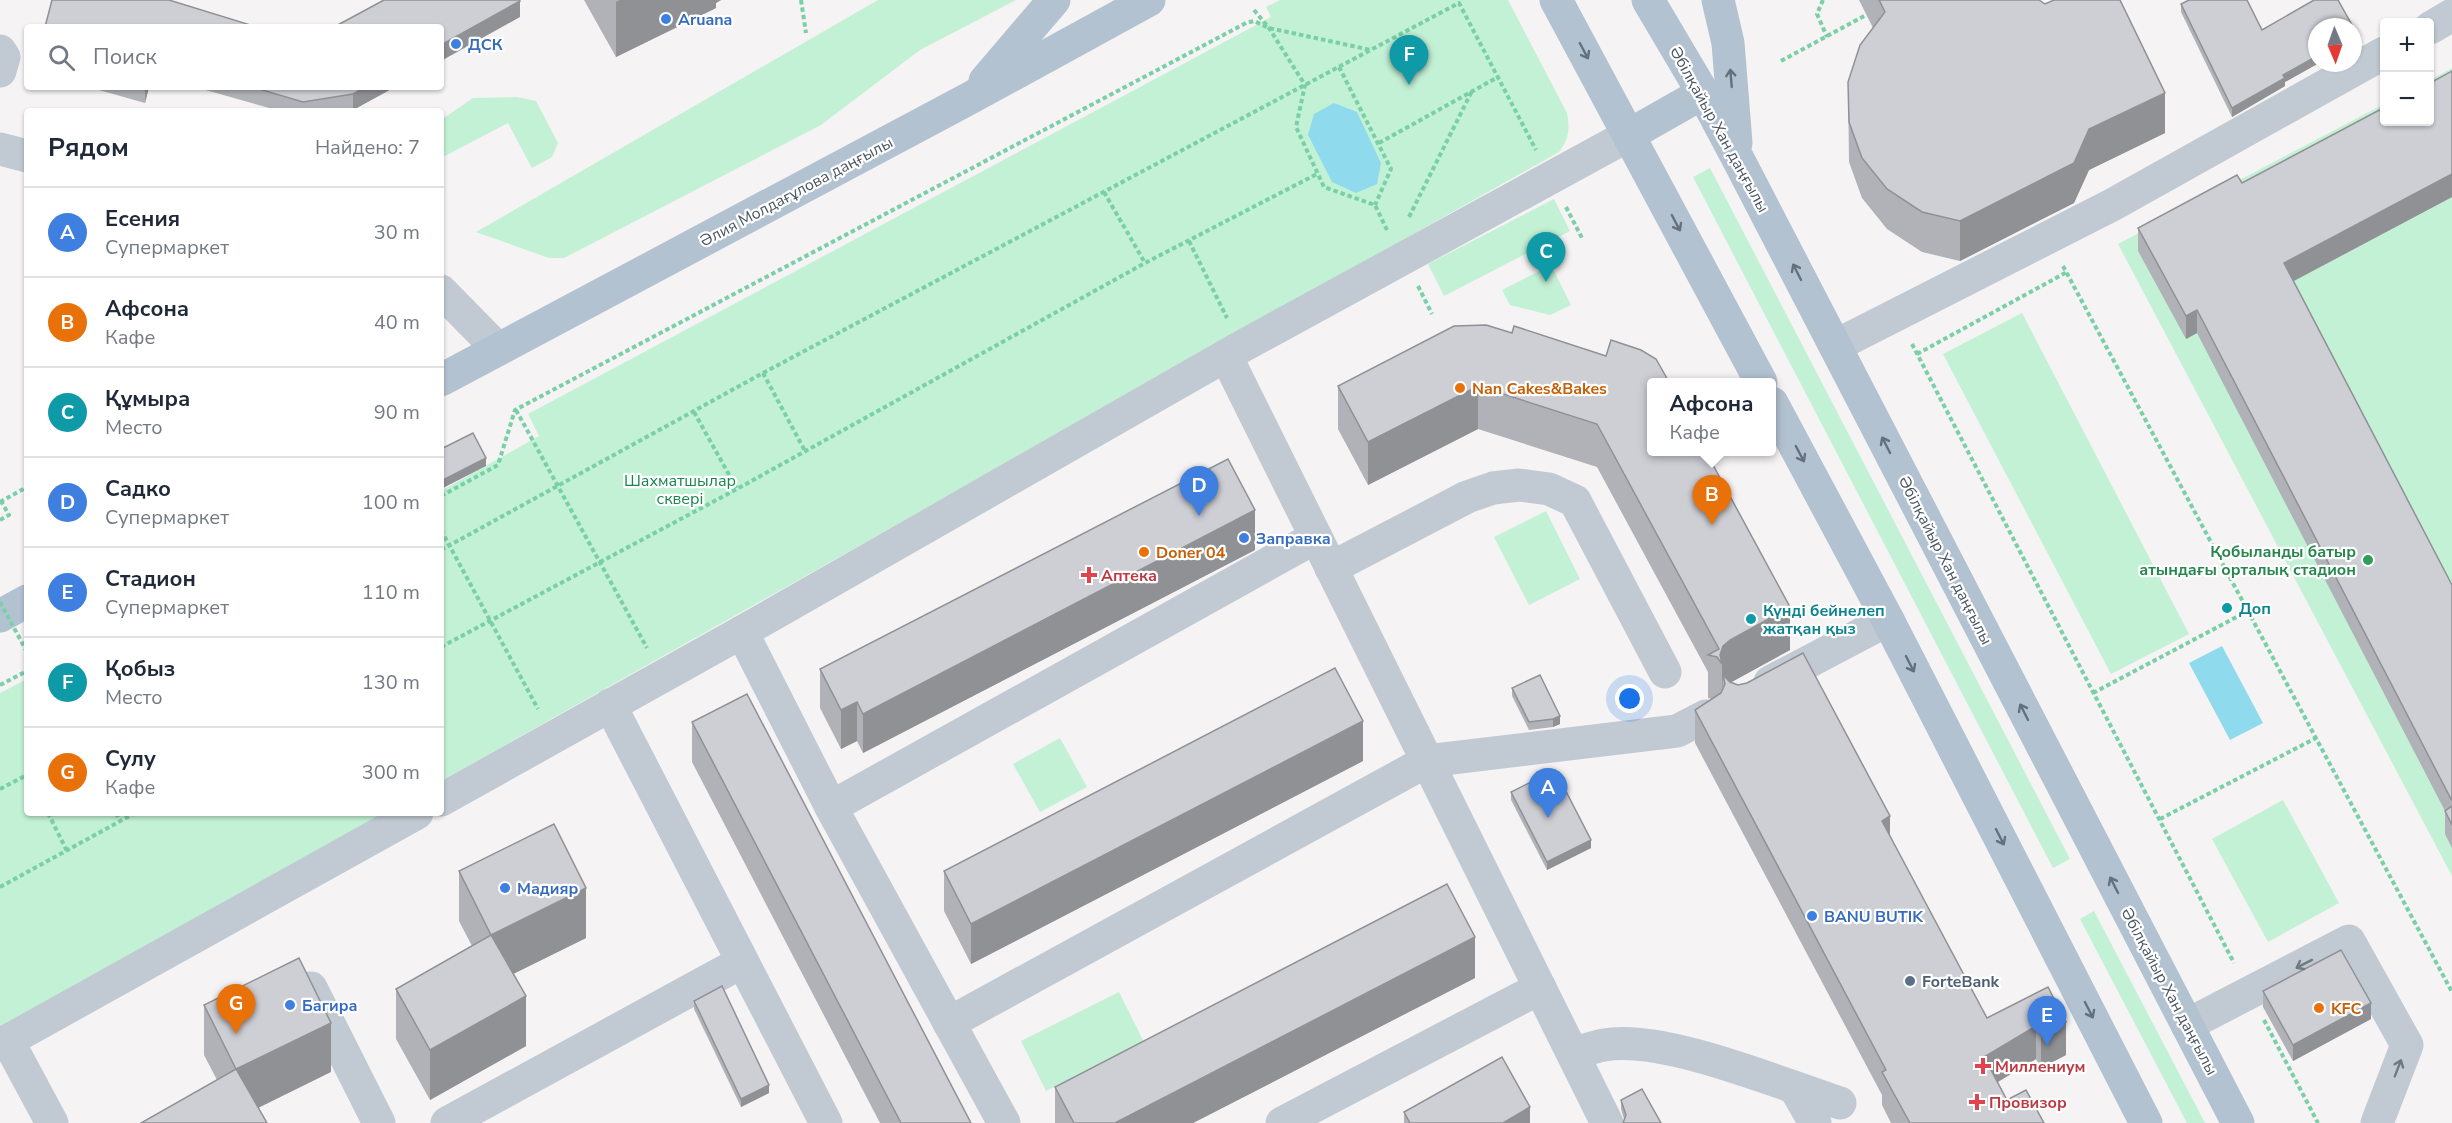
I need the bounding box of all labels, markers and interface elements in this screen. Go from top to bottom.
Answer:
place label: Aruana [678,9,732,31]
marker: Aruana [659,12,673,26]
north arrow [2308,18,2362,72]
map controls [2380,18,2434,126]
button: + [2380,18,2434,72]
search box [24,24,444,90]
place label: ДСК [468,34,503,56]
pin: F [1390,36,1428,85]
marker: ДСК [449,37,463,51]
icon: search [45,41,78,74]
text: Поиск [93,42,157,72]
one-way arrow [1579,42,1590,60]
street label: Әбілқайыр Хан даңғылы [1664,42,1774,217]
one-way arrow [1725,68,1736,88]
button: − [2380,72,2434,126]
text: Рядом [48,130,129,165]
street label: Әлия Молдағұлова даңғылы [696,132,897,252]
text: Найдено: 7 [315,134,420,161]
text: Есения [105,204,180,234]
one-way arrow [1671,214,1683,232]
text: A [60,219,75,246]
text: 30 m [374,219,420,246]
pin: C [1526,232,1566,282]
text: Супермаркет [105,234,229,261]
one-way arrow [1791,264,1803,281]
text: Афсона [105,294,189,324]
text: B [61,309,74,336]
text: 40 m [374,309,420,336]
text: Кафе [105,324,155,351]
place label: Nan Cakes&Bakes [1472,378,1607,400]
popup [1647,378,1776,456]
marker: Nan Cakes&Bakes [1453,381,1467,395]
text: Құмыра [105,384,190,414]
text: Афсона [1669,389,1754,419]
text: C [61,399,74,426]
text: 90 m [374,399,420,426]
text: Место [105,414,163,441]
text: Кафе [1669,419,1720,446]
one-way arrow [1880,437,1892,455]
one-way arrow [1794,445,1806,463]
pin: D [1180,466,1218,516]
park label: Шахматшылар сквері [624,470,736,510]
street label: Әбілқайыр Хан даңғылы [1893,472,1997,649]
text: Садко [105,474,171,504]
pin: B [1692,476,1732,525]
text: D [60,489,75,516]
text: 100 m [362,489,420,516]
text: Супермаркет [105,504,229,531]
place label: Заправка [1256,528,1331,550]
marker: Заправка [1237,531,1251,545]
place label: Қобыланды батыр атындағы орталық стадион [2139,541,2356,581]
place label: Doner 04 [1156,542,1226,564]
marker: Doner 04 [1137,545,1151,559]
marker: Қобыланды батыр атындағы орталық стадион [2361,553,2375,567]
text: Стадион [105,564,196,594]
place label: Аптека [1101,565,1157,587]
marker: Аптека [1082,568,1096,582]
text: E [62,579,73,606]
text: 110 m [362,579,420,606]
text: Супермаркет [105,594,229,621]
place label: Доп [2239,598,2271,620]
place label: Күнді бейнелеп жатқан қыз [1762,600,1885,640]
marker: Доп [2220,601,2234,615]
marker: Күнді бейнелеп жатқан қыз [1744,612,1758,626]
text: Қобыз [105,654,175,684]
one-way arrow [1905,654,1917,672]
text: F [62,669,73,696]
text: 130 m [362,669,420,696]
text: Место [105,684,163,711]
your location [1615,684,1644,713]
one-way arrow [2018,703,2030,721]
text: Сулу [105,744,156,774]
text: G [60,759,75,786]
text: 300 m [362,759,420,786]
pin: A [1528,768,1568,818]
text: Кафе [105,774,155,801]
one-way arrow [1994,828,2006,846]
one-way arrow [2108,876,2119,894]
place label: Мадияр [517,878,578,900]
marker: Мадияр [498,881,512,895]
street label: Әбілқайыр Хан даңғылы [2116,904,2223,1079]
place label: BANU BUTIK [1824,906,1924,928]
marker: BANU BUTIK [1805,909,1819,923]
one-way arrow [2295,959,2313,971]
place label: ForteBank [1922,971,1999,993]
marker: ForteBank [1903,974,1917,988]
pin: G [216,984,256,1034]
place label: Багира [302,995,358,1017]
pin: E [2028,996,2066,1046]
marker: Багира [283,998,297,1012]
place label: KFC [2331,998,2361,1020]
one-way arrow [2083,1001,2095,1019]
marker: KFC [2312,1001,2326,1015]
place label: Миллениум [1995,1056,2086,1078]
marker: Миллениум [1976,1059,1990,1073]
one-way arrow [2394,1060,2405,1078]
place label: Провизор [1989,1092,2067,1114]
marker: Провизор [1970,1095,1984,1109]

